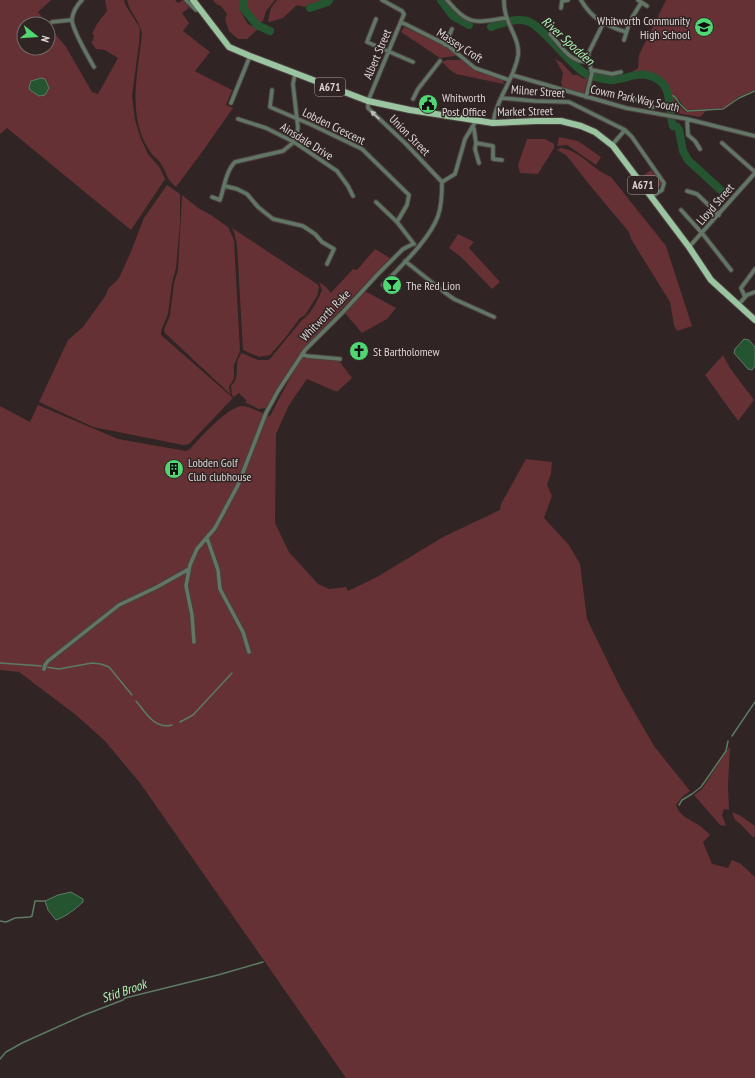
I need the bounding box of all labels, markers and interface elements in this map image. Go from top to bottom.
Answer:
water label: River Spodden [538,13,599,70]
place label: Whitworth Community High School [597,13,690,42]
north arrow [16,16,56,56]
school or university icon: Whitworth Community High School [693,16,715,38]
street label: Massey Croft [434,25,486,66]
street label: Albert Street [360,26,395,81]
text: N [38,34,53,44]
road number: A671 [315,78,345,96]
street label: Cowm Park Way South [589,81,681,115]
street label: Milner Street [511,82,566,100]
place label: Whitworth Post Office [442,90,486,119]
public building icon: Whitworth Post Office [417,93,439,115]
street label: Market Street [497,103,554,119]
street label: Lobden Crescent [300,104,368,148]
one-way arrow [370,110,380,119]
street label: Union Street [386,111,434,159]
street label: Ainsdale Drive [278,119,336,163]
road number: A671 [628,176,658,194]
street label: Lloyd Street [693,180,737,228]
bar icon: The Red Lion [381,274,403,296]
place label: The Red Lion [406,278,460,293]
street label: Whitworth Rake [297,286,353,344]
church icon: St Bartholomew [348,340,370,362]
place label: St Bartholomew [373,344,440,359]
place label: Lobden Golf Club clubhouse [188,455,251,484]
building icon: Lobden Golf Club clubhouse [163,458,185,480]
water label: Stid Brook [99,975,151,1007]

